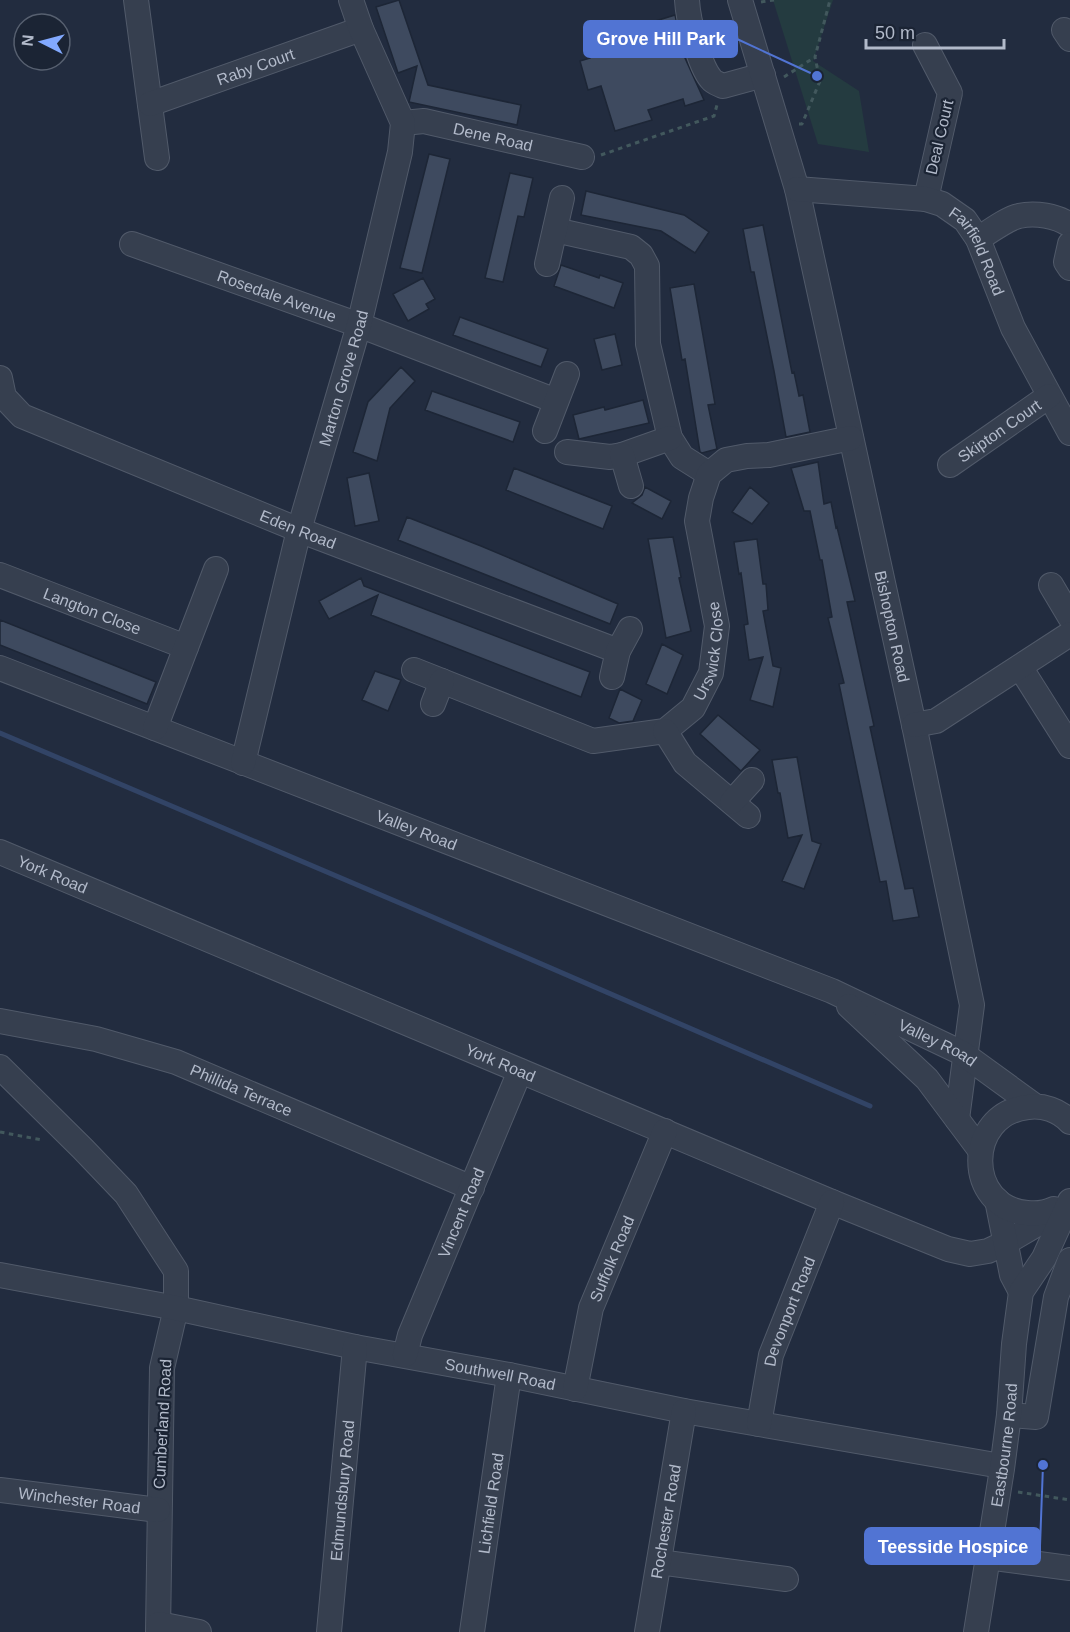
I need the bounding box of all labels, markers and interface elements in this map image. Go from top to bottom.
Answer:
north arrow [12,12,72,72]
scale bar [866,12,1004,50]
callout: Grove Hill Park [584,21,737,57]
text: 50 m [875,23,915,43]
text: Grove Hill Park [596,29,727,49]
text: N [19,34,37,47]
street label: Raby Court [215,45,297,89]
street label: Deal Court [923,97,956,176]
street label: Dene Road [452,120,534,155]
street label: Fairfield Road [946,204,1007,298]
street label: Rosedale Avenue [215,267,339,325]
street label: Marton Grove Road [316,308,371,448]
street label: Skipton Court [955,396,1045,466]
street label: Eden Road [257,507,338,552]
street label: Bishopton Road [872,569,912,684]
street label: Langton Close [41,585,143,638]
street label: Urswick Close [690,600,726,703]
street label: Valley Road [374,807,459,854]
street label: York Road [15,852,90,897]
street label: Valley Road [896,1016,980,1070]
street label: York Road [463,1041,538,1085]
street label: Phillida Terrace [188,1061,295,1120]
street label: Vincent Road [435,1165,488,1261]
street label: Suffolk Road [587,1213,638,1304]
street label: Devonport Road [761,1254,818,1368]
street label: Southwell Road [444,1356,557,1393]
street label: Cumberland Road [151,1359,174,1489]
street label: Eastbourne Road [988,1383,1020,1508]
street label: Edmundsbury Road [328,1419,357,1562]
street label: Lichfield Road [475,1452,507,1555]
street label: Rochester Road [648,1463,684,1580]
street label: Winchester Road [17,1484,141,1517]
callout: Teesside Hospice [865,1528,1040,1564]
text: Teesside Hospice [878,1537,1028,1557]

